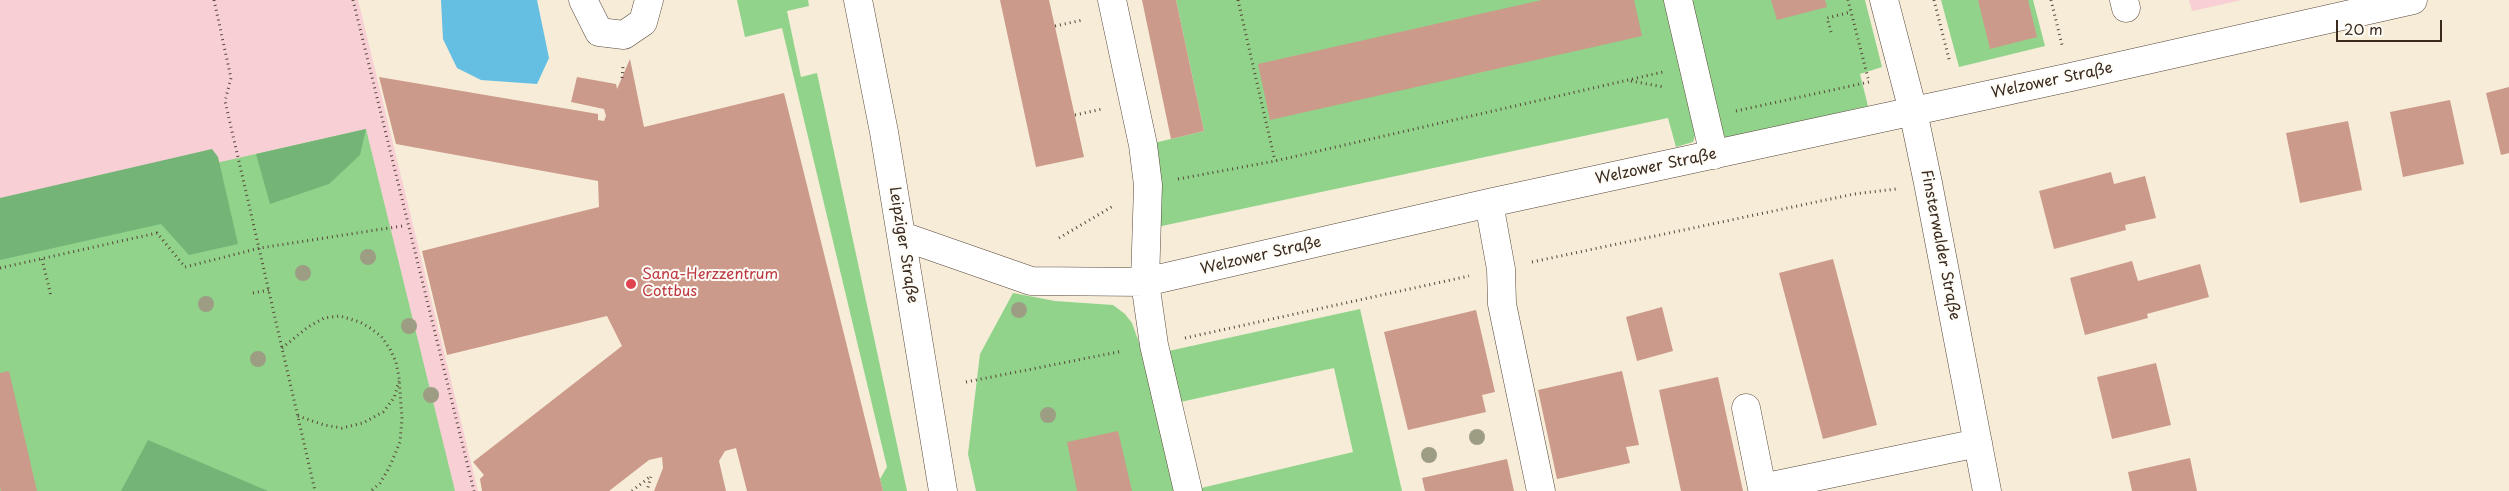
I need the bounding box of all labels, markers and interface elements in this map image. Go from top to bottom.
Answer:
scale bar [2339,10,2445,42]
text: 20 m [2344,17,2383,40]
street label: Welzower Straße [1990,59,2114,103]
street label: Welzower Straße [1594,145,1718,189]
street label: Finsterwalder Straße [1917,168,1963,322]
street label: Leipziger Straße [885,185,921,305]
street label: Welzower Straße [1199,233,1323,279]
place label: Sana-Herzzentrum Cottbus [642,266,778,301]
marker: Sana-Herzzentrum Cottbus [624,277,638,291]

